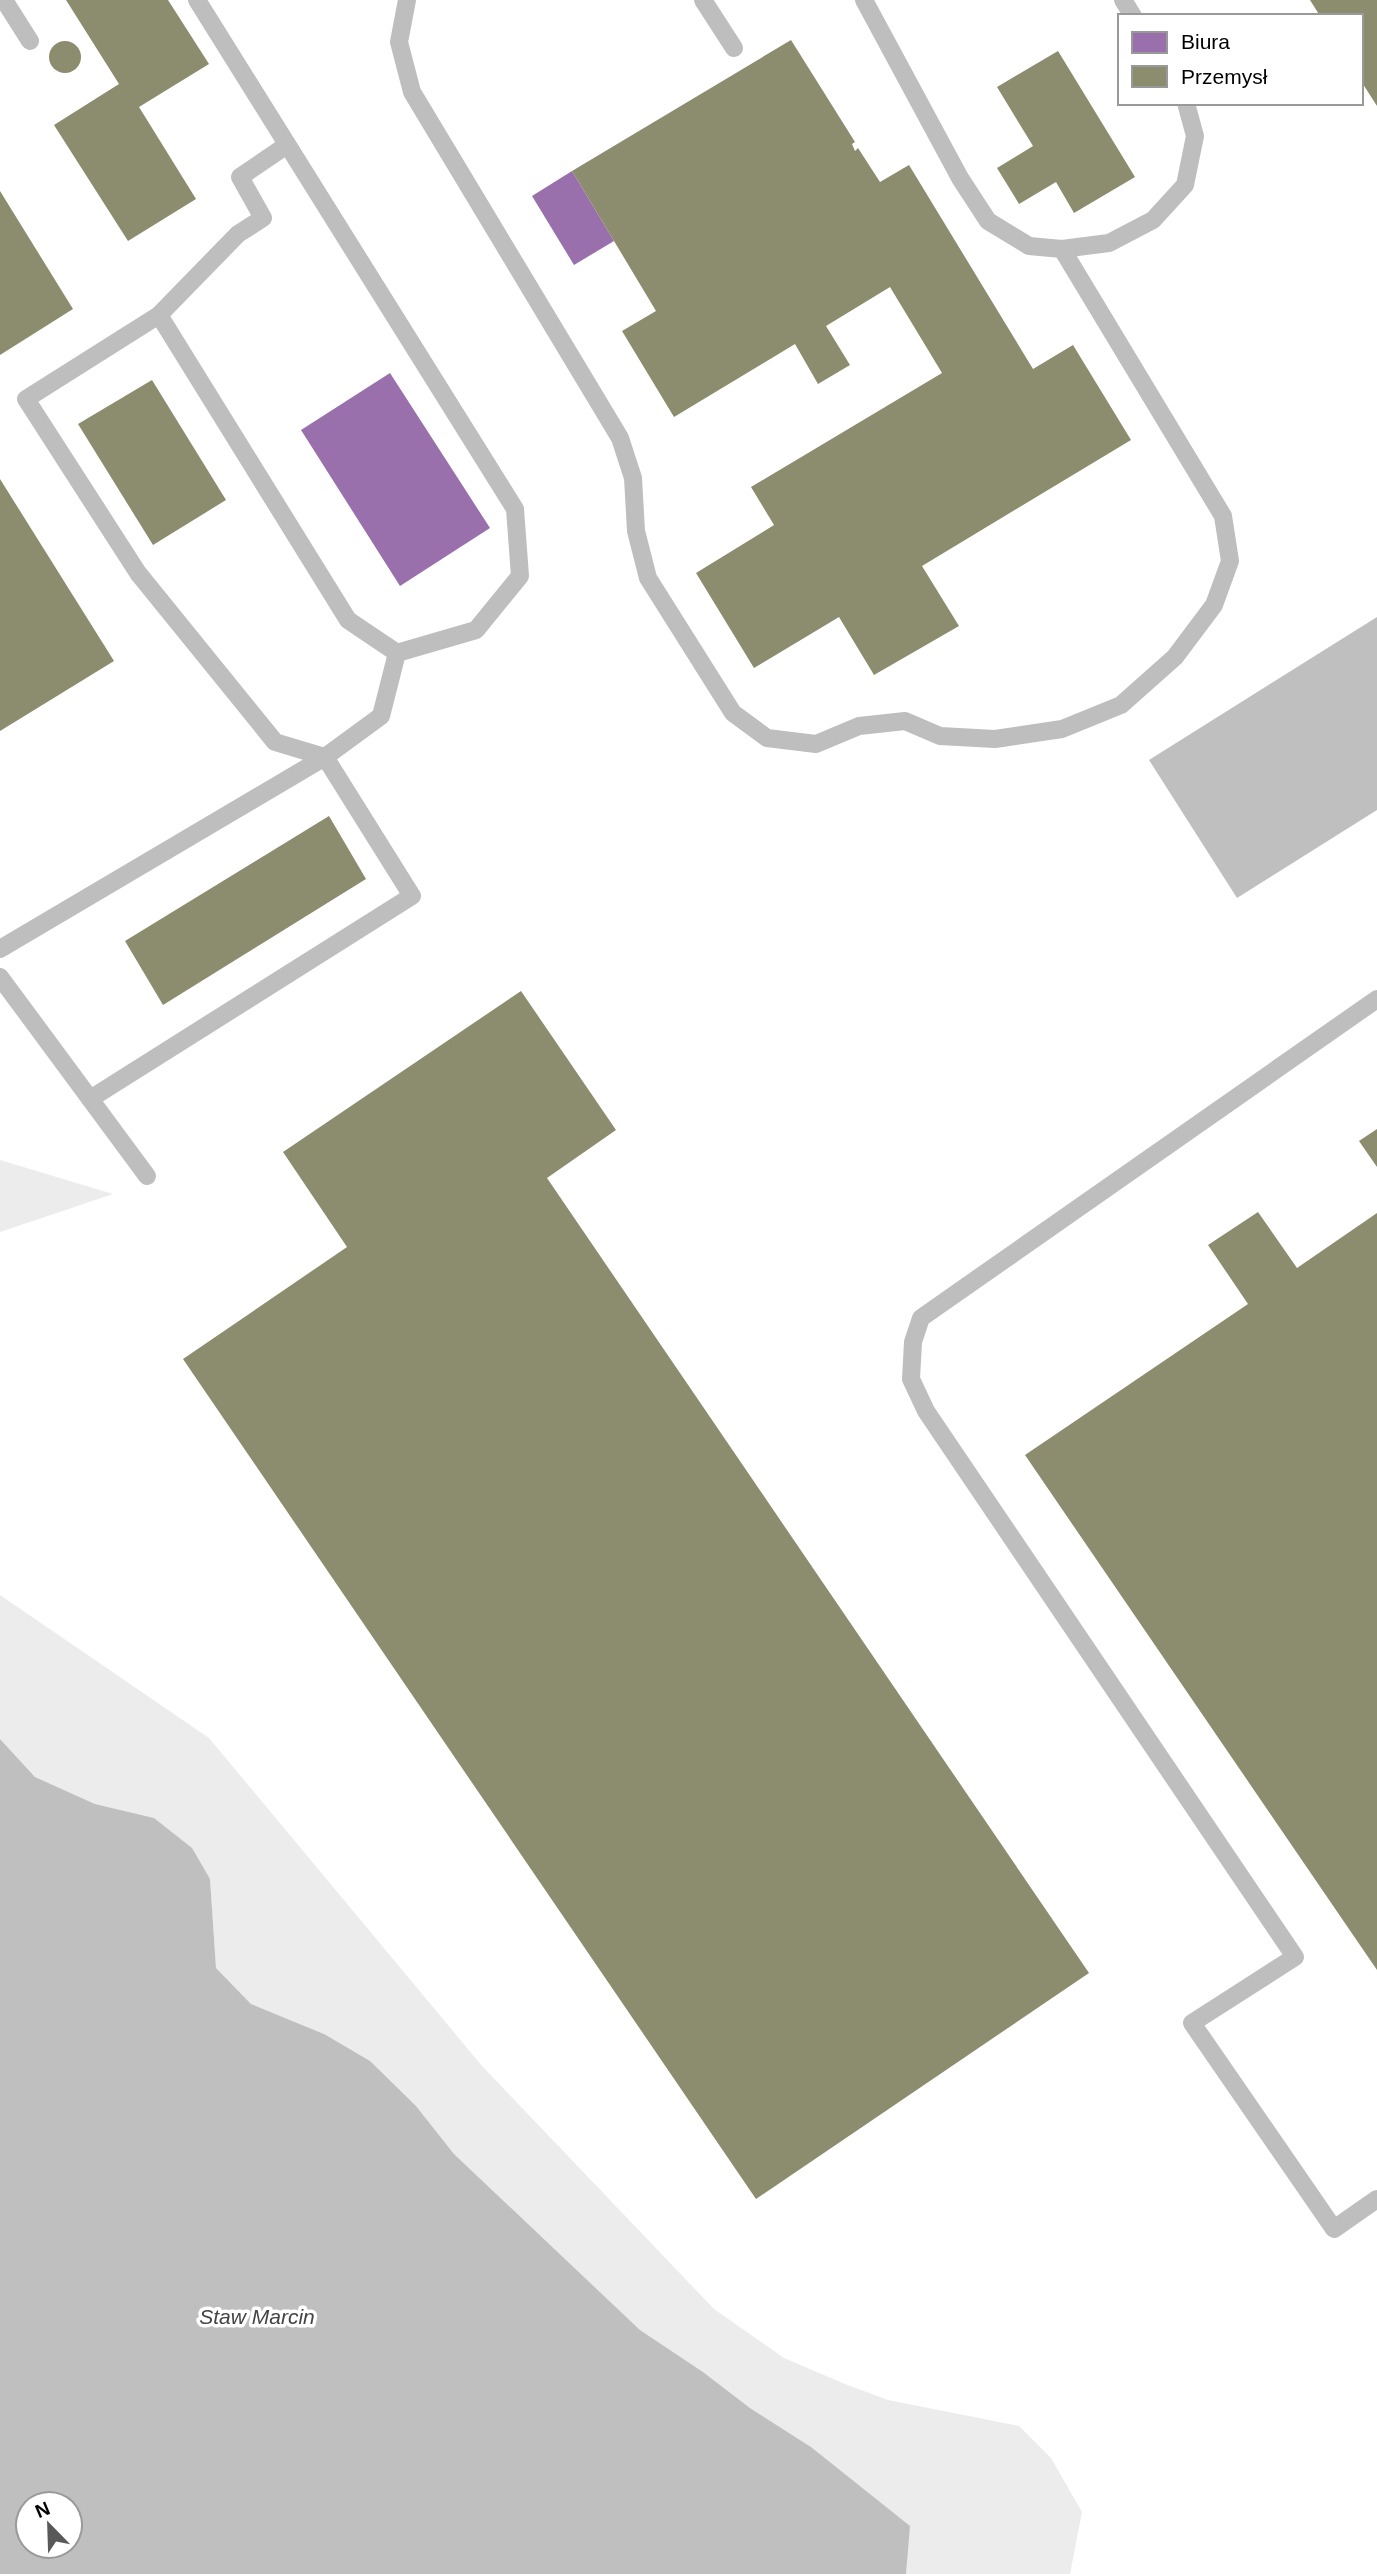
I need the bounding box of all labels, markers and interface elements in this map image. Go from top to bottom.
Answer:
legend [1118,14,1363,105]
text: Biura [1181,30,1230,53]
text: Przemysł [1181,65,1268,88]
water label: Staw Marcin [199,2305,315,2328]
north arrow [14,2490,84,2560]
text: N [32,2497,53,2522]

